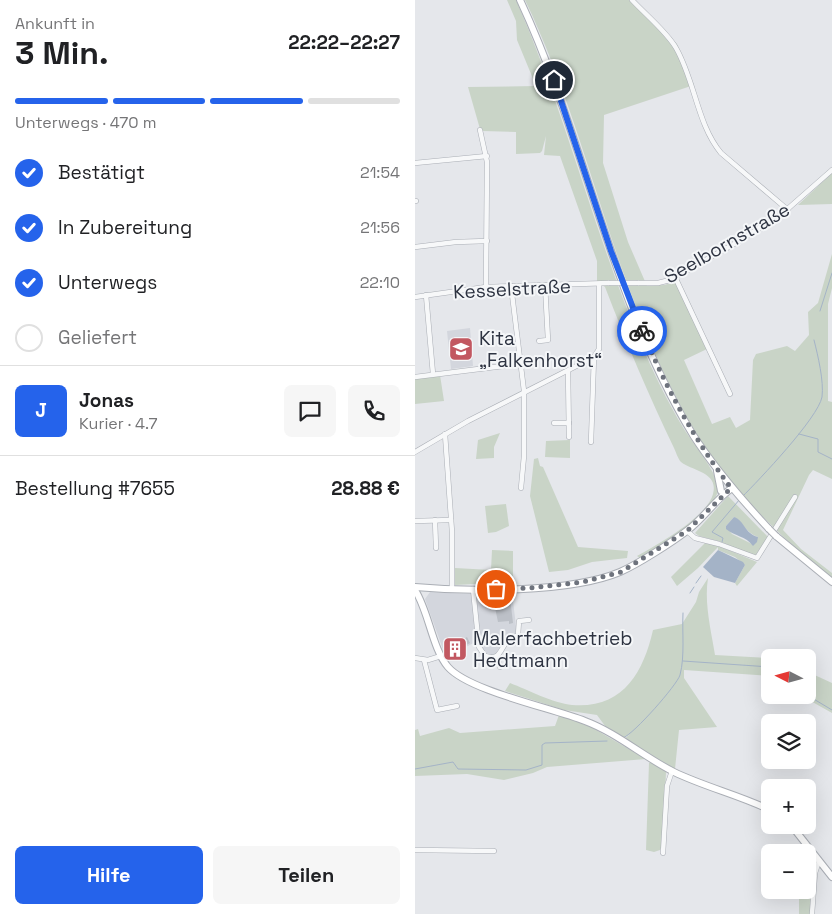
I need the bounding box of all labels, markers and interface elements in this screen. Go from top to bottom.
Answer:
text: Ankunft in [15,13,95,34]
text: 22:22–22:27 [288,30,400,55]
text: 3 Min. [15,33,109,73]
pin [533,59,575,101]
icon: home [540,66,568,94]
text: Unterwegs · 470 m [15,112,156,133]
icon: check [15,159,43,187]
text: Bestätigt [58,160,145,185]
text: 21:54 [360,162,400,183]
street label: Seelbornstraße [660,197,794,289]
icon: check [15,214,43,242]
text: In Zubereitung [58,215,192,240]
text: 21:56 [360,217,400,238]
icon: check [15,269,43,297]
text: Unterwegs [58,270,157,295]
text: 22:10 [360,272,400,293]
street label: Kesselstraße [452,273,572,305]
courier [617,306,667,356]
icon: bike [628,317,656,345]
text: Geliefert [58,325,137,350]
place label: Kita „Falkenhorst“ [479,326,602,373]
school or university icon: Kita „Falkenhorst“ [448,336,474,362]
button: chat [284,385,336,437]
button: phone [348,385,400,437]
text: Jonas [79,388,134,413]
text: J [35,398,47,423]
text: Kurier · 4.7 [79,413,158,434]
text: Bestellung #7655 [15,476,175,501]
text: 28.88 € [331,476,400,501]
pin [475,568,517,610]
icon: bag [482,575,510,603]
place label: Malerfachbetrieb Hedtmann [473,626,632,673]
building icon: Malerfachbetrieb Hedtmann [442,636,468,662]
north arrow [761,649,816,704]
map controls [761,649,816,899]
button: layers [761,714,816,769]
button: + [761,779,816,834]
button: − [761,844,816,899]
button: Hilfe [15,846,203,904]
button: Teilen [213,846,400,904]

